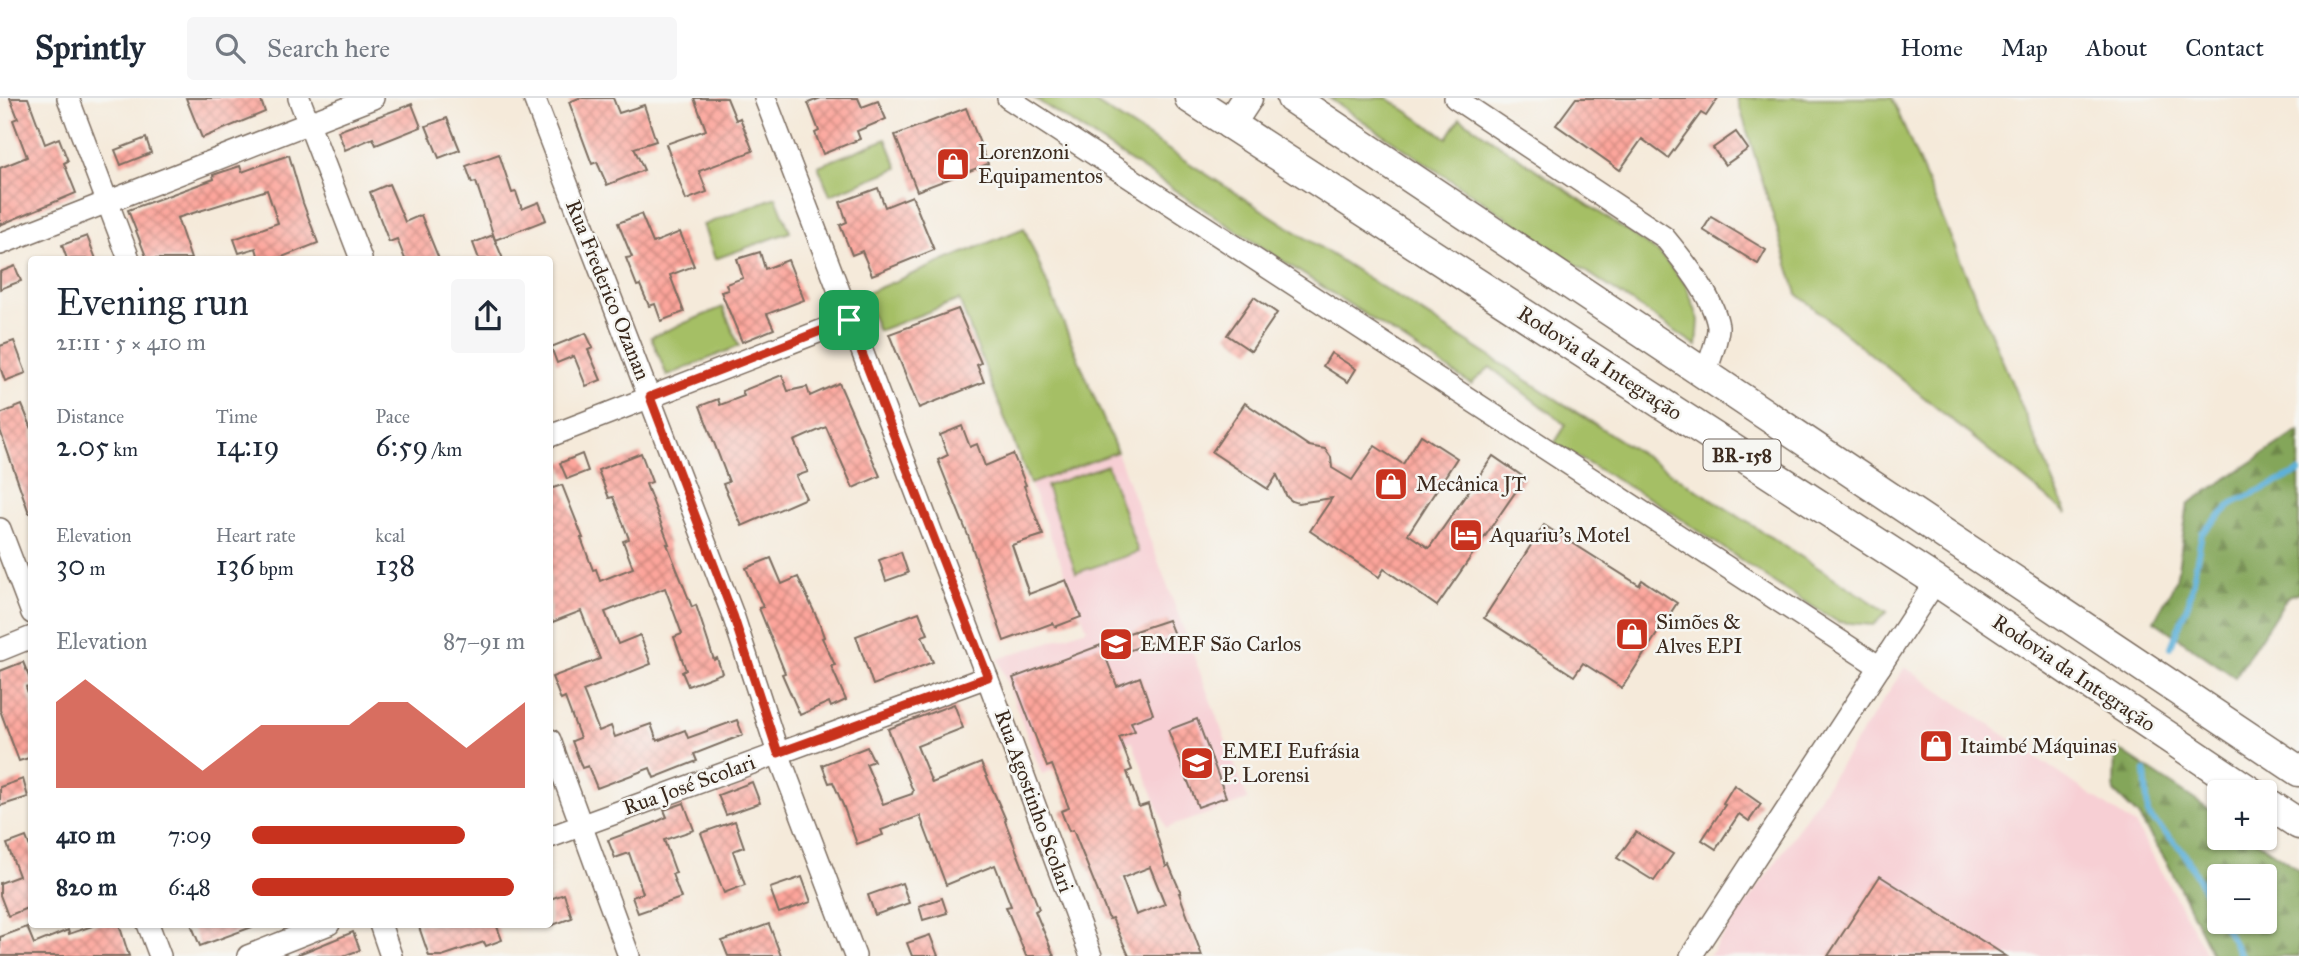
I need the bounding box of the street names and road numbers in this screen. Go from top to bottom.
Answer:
street label: Rua Frederico Ozanan [560,196,656,384]
street label: Rodovia da Integração [1513,300,1687,426]
road number: BR-158 [1704,440,1780,470]
street label: Rodovia da Integração [1987,609,2161,737]
street label: Rua Agostinho Scolari [989,706,1079,896]
street label: Rua José Scolari [619,749,759,821]

